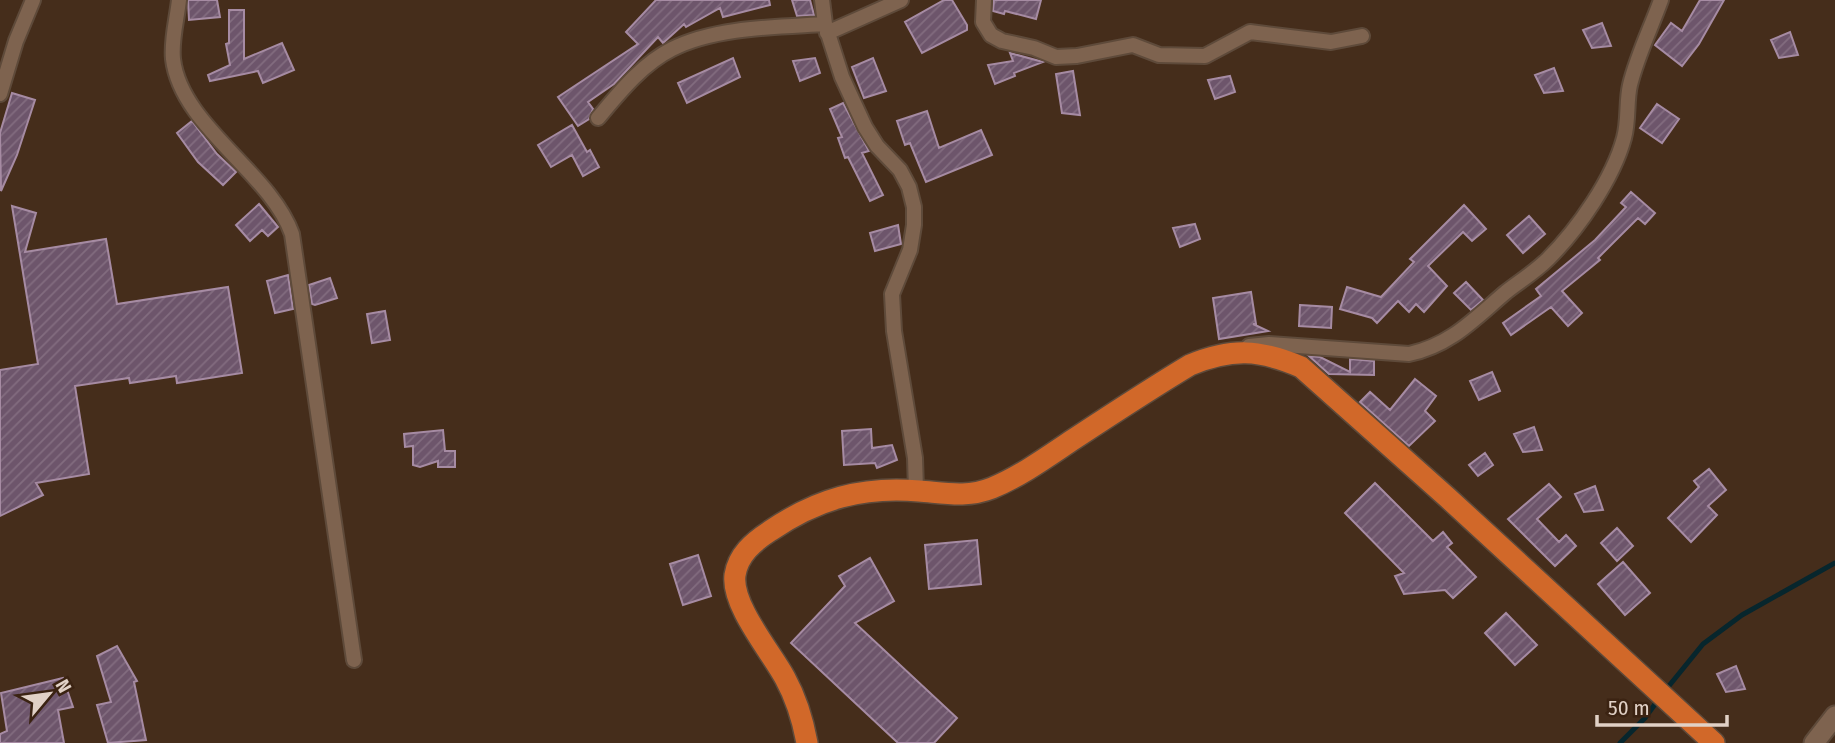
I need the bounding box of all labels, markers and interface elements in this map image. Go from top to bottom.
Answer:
north arrow [14,659,84,729]
text: N [51,675,76,697]
scale bar [1597,684,1727,728]
text: 50 m [1608,695,1650,721]

